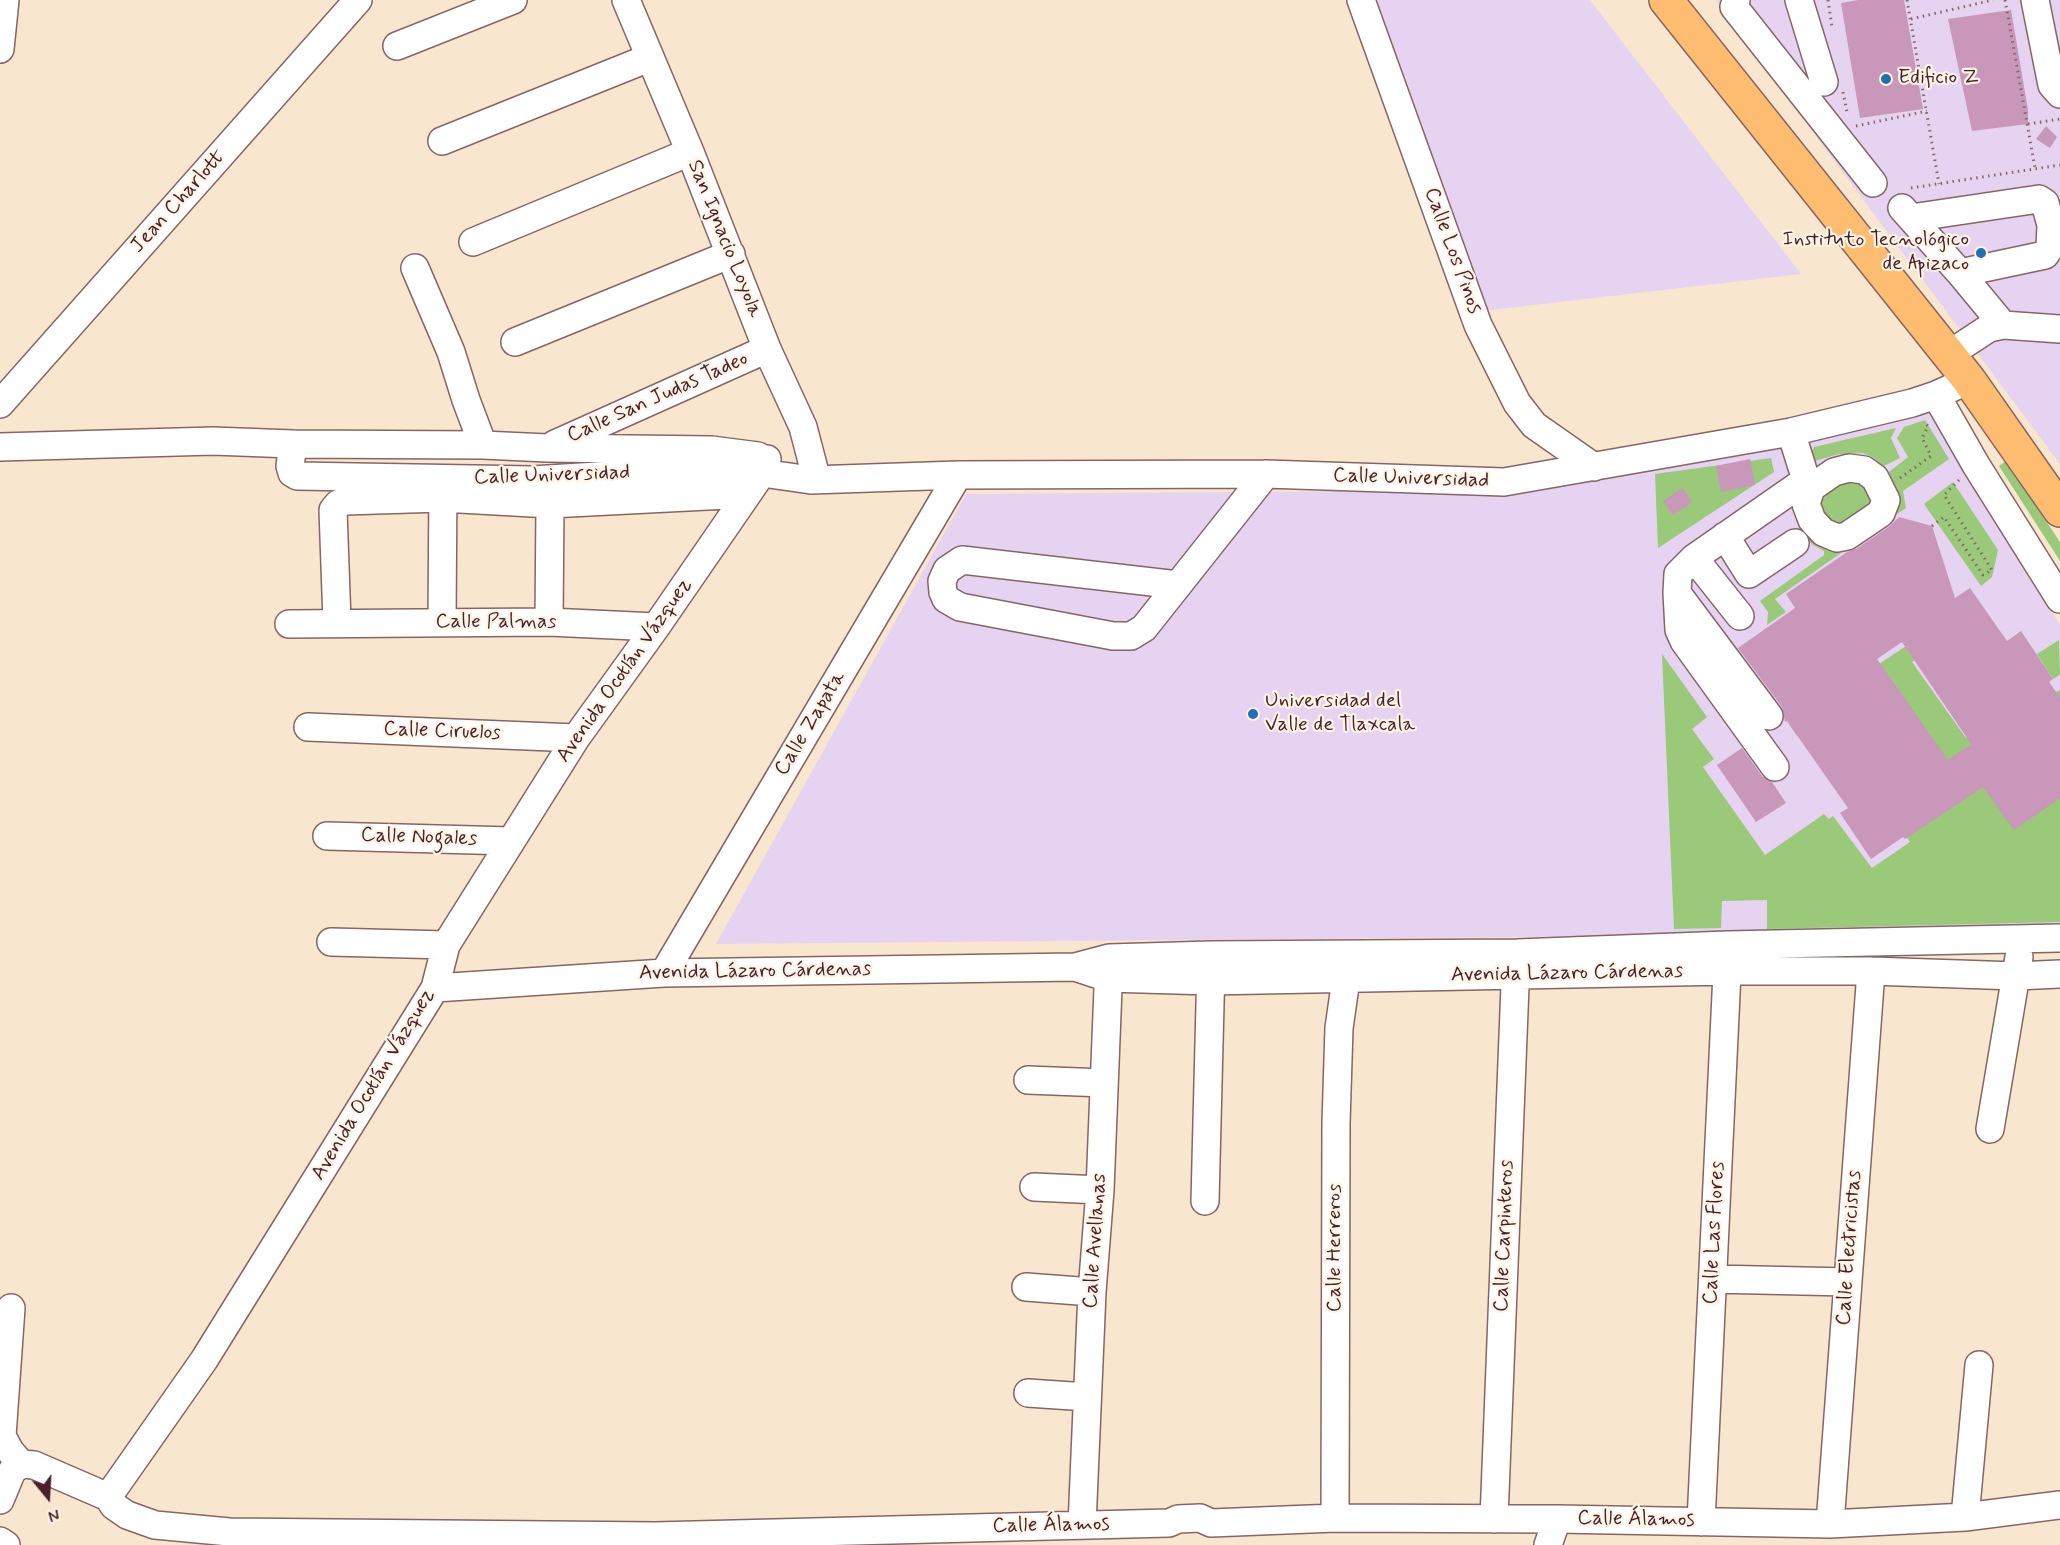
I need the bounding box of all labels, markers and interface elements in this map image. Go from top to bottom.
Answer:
place label: Edificio Z [1898,66,1978,92]
marker: Edificio Z [1879,72,1893,86]
street label: Jean Charlott [126,145,232,259]
street label: San Ignacio Loyola [681,157,767,321]
street label: Calle Los Pinos [1418,185,1486,317]
place label: Instituto Tecnológico de Apizaco [1783,228,1969,278]
marker: Instituto Tecnológico de Apizaco [1974,246,1988,260]
street label: Calle San Judas Tadeo [564,347,752,449]
street label: Calle Universidad [473,461,631,491]
street label: Calle Universidad [1332,464,1490,494]
street label: Avenida Ocotlán Vázquez [552,574,698,768]
street label: Calle Palmas [436,610,556,636]
street label: Calle Zapata [770,667,852,781]
place label: Universidad del Valle de Tlaxcala [1265,689,1415,739]
marker: Universidad del Valle de Tlaxcala [1246,707,1260,721]
street label: Calle Ciruelos [383,717,501,747]
street label: Calle Nogales [360,823,478,853]
street label: Avenida Lázaro Cárdenas [639,957,871,987]
street label: Avenida Lázaro Cárdenas [1451,959,1683,989]
street label: Avenida Ocotlán Vázquez [307,985,441,1185]
street label: Calle Carpinteros [1490,1159,1520,1313]
street label: Calle Las Flores [1699,1161,1731,1305]
street label: Calle Electricistas [1832,1169,1868,1327]
street label: Calle Avellanas [1079,1173,1113,1309]
street label: Calle Herreros [1323,1184,1349,1312]
north arrow [18,1467,78,1527]
text: N [45,1503,62,1526]
street label: Calle Álamos [1577,1506,1695,1534]
street label: Calle Álamos [992,1512,1110,1540]

